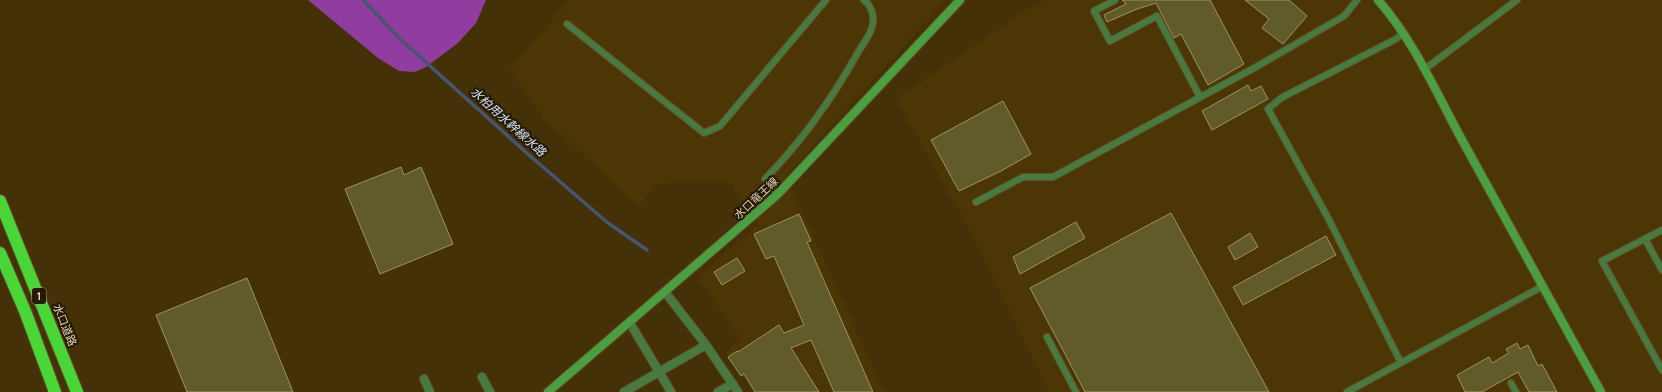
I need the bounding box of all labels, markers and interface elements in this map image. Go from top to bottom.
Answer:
water label: 水柏用水幹線水路 [468,85,549,160]
street label: 水口竜王線 [732,175,781,222]
road number: 1 [32,288,46,304]
street label: 水口道路 [50,302,79,348]

